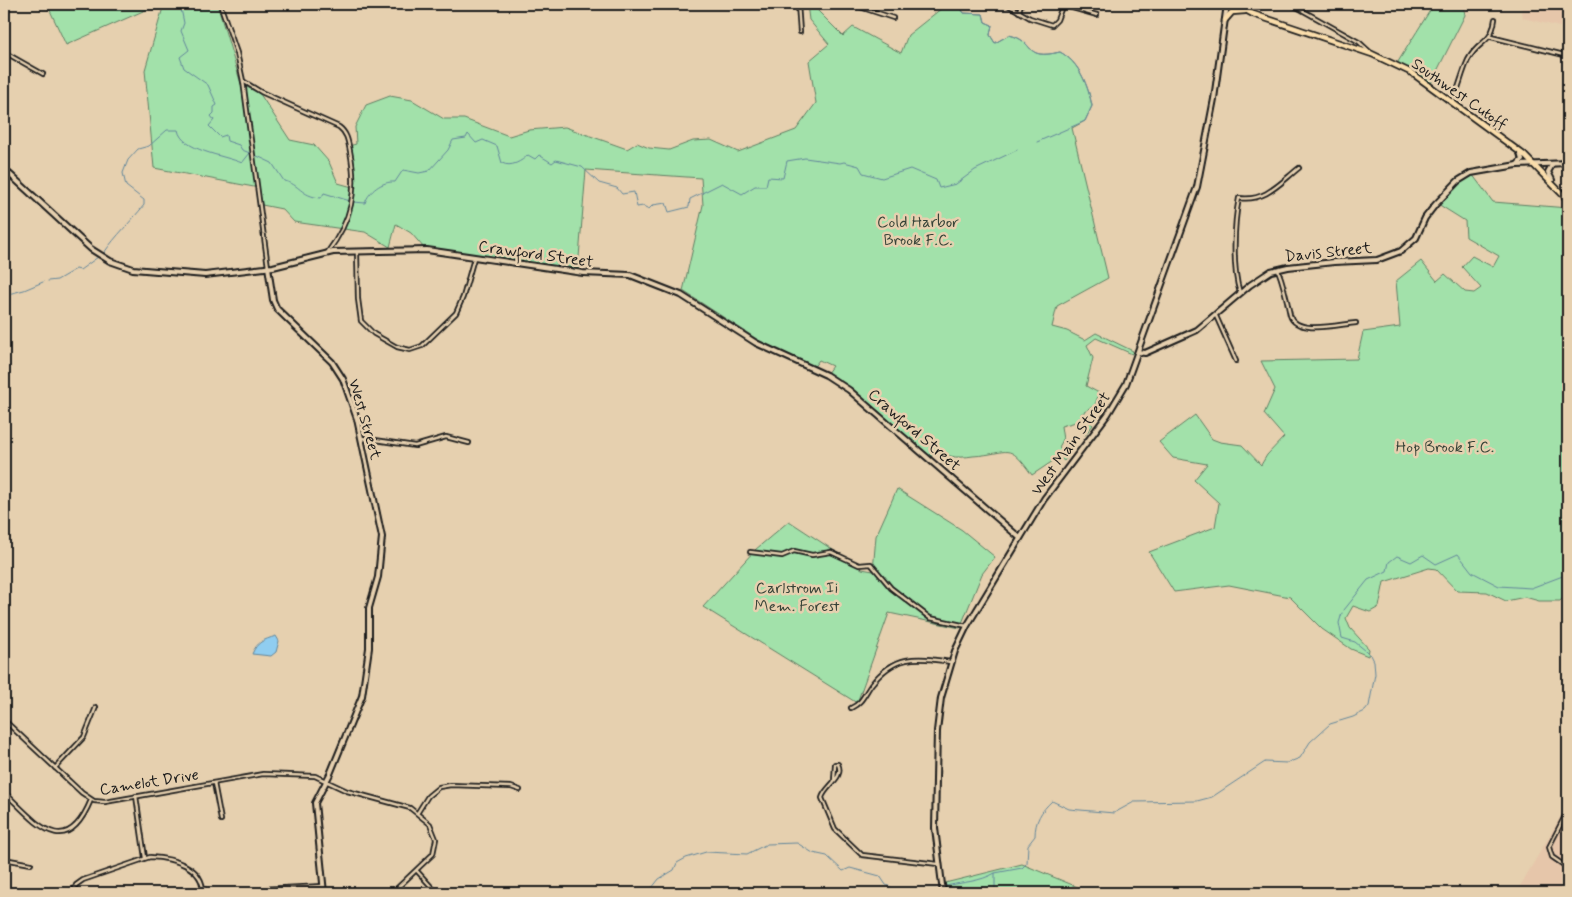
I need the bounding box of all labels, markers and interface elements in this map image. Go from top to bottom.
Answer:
street label: Southwest Cutoff [1407,53,1511,135]
park label: Cold Harbor Brook F.C. [877,212,959,251]
street label: Crawford Street [477,236,595,275]
street label: Davis Street [1284,237,1373,267]
street label: West Street [343,377,386,463]
street label: Crawford Street [862,384,965,478]
street label: West Main Street [1027,388,1116,500]
park label: Hop Brook F.C. [1396,437,1494,458]
park label: Carlstrom Ii Mem. Forest [754,578,840,617]
street label: Camelot Drive [98,764,200,801]

